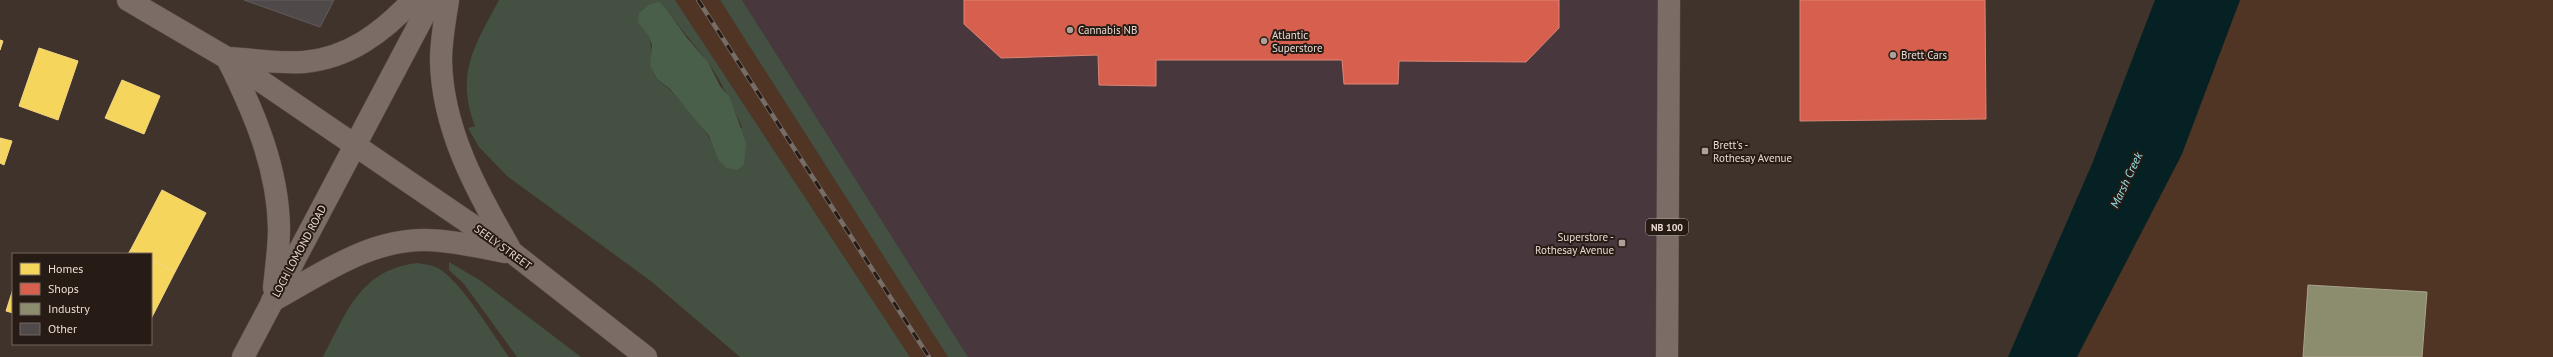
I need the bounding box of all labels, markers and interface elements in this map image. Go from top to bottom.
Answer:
place label: Cannabis NB [1078,23,1137,37]
marker: Cannabis NB [1065,25,1075,35]
place label: Atlantic Superstore [1272,28,1323,55]
marker: Atlantic Superstore [1259,36,1269,46]
place label: Brett Cars [1901,48,1947,62]
marker: Brett Cars [1888,50,1898,60]
place label: Brett's - Rothesay Avenue [1713,138,1792,165]
marker: Brett's - Rothesay Avenue [1700,146,1710,156]
water label: Marsh Creek [2107,149,2146,210]
street label: LOCH LOMOND ROAD [269,203,329,299]
road number: NB 100 [1646,219,1688,235]
street label: SEELY STREET [472,222,534,272]
place label: Superstore - Rothesay Avenue [1535,230,1614,257]
marker: Superstore - Rothesay Avenue [1617,238,1627,248]
legend [12,253,152,345]
text: Homes [48,261,83,276]
text: Shops [48,281,79,296]
text: Industry [48,301,90,316]
text: Other [48,321,77,336]

